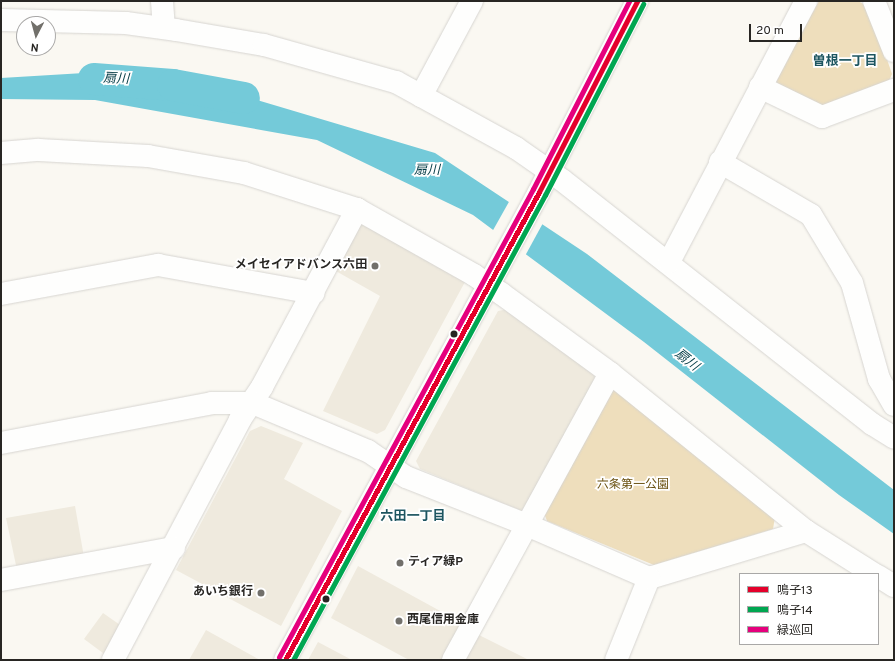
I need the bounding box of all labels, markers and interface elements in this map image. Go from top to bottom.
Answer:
north arrow [16,16,56,56]
scale bar [751,16,804,42]
text: 20 m [756,23,784,39]
text: N [30,40,40,54]
district label: 曽根一丁目 [813,54,877,70]
water label: 扇川 [103,72,129,88]
water label: 扇川 [414,163,440,179]
place label: メイセイアドバンス六田 [235,259,367,273]
marker: メイセイアドバンス六田 [370,261,380,271]
unlabelled marker [449,329,459,339]
water label: 扇川 [671,347,701,375]
park label: 六条第一公園 [597,479,669,493]
district label: 六田一丁目 [381,509,445,525]
place label: ティア緑P [408,556,464,570]
marker: ティア緑P [395,558,405,568]
legend [739,573,879,645]
text: 鳴子13 [777,583,813,599]
place label: あいち銀行 [193,586,253,600]
marker: あいち銀行 [256,588,266,598]
unlabelled marker [321,594,331,604]
text: 鳴子14 [777,603,813,619]
place label: 西尾信用金庫 [407,614,479,628]
marker: 西尾信用金庫 [394,616,404,626]
text: 緑巡回 [777,623,813,639]

